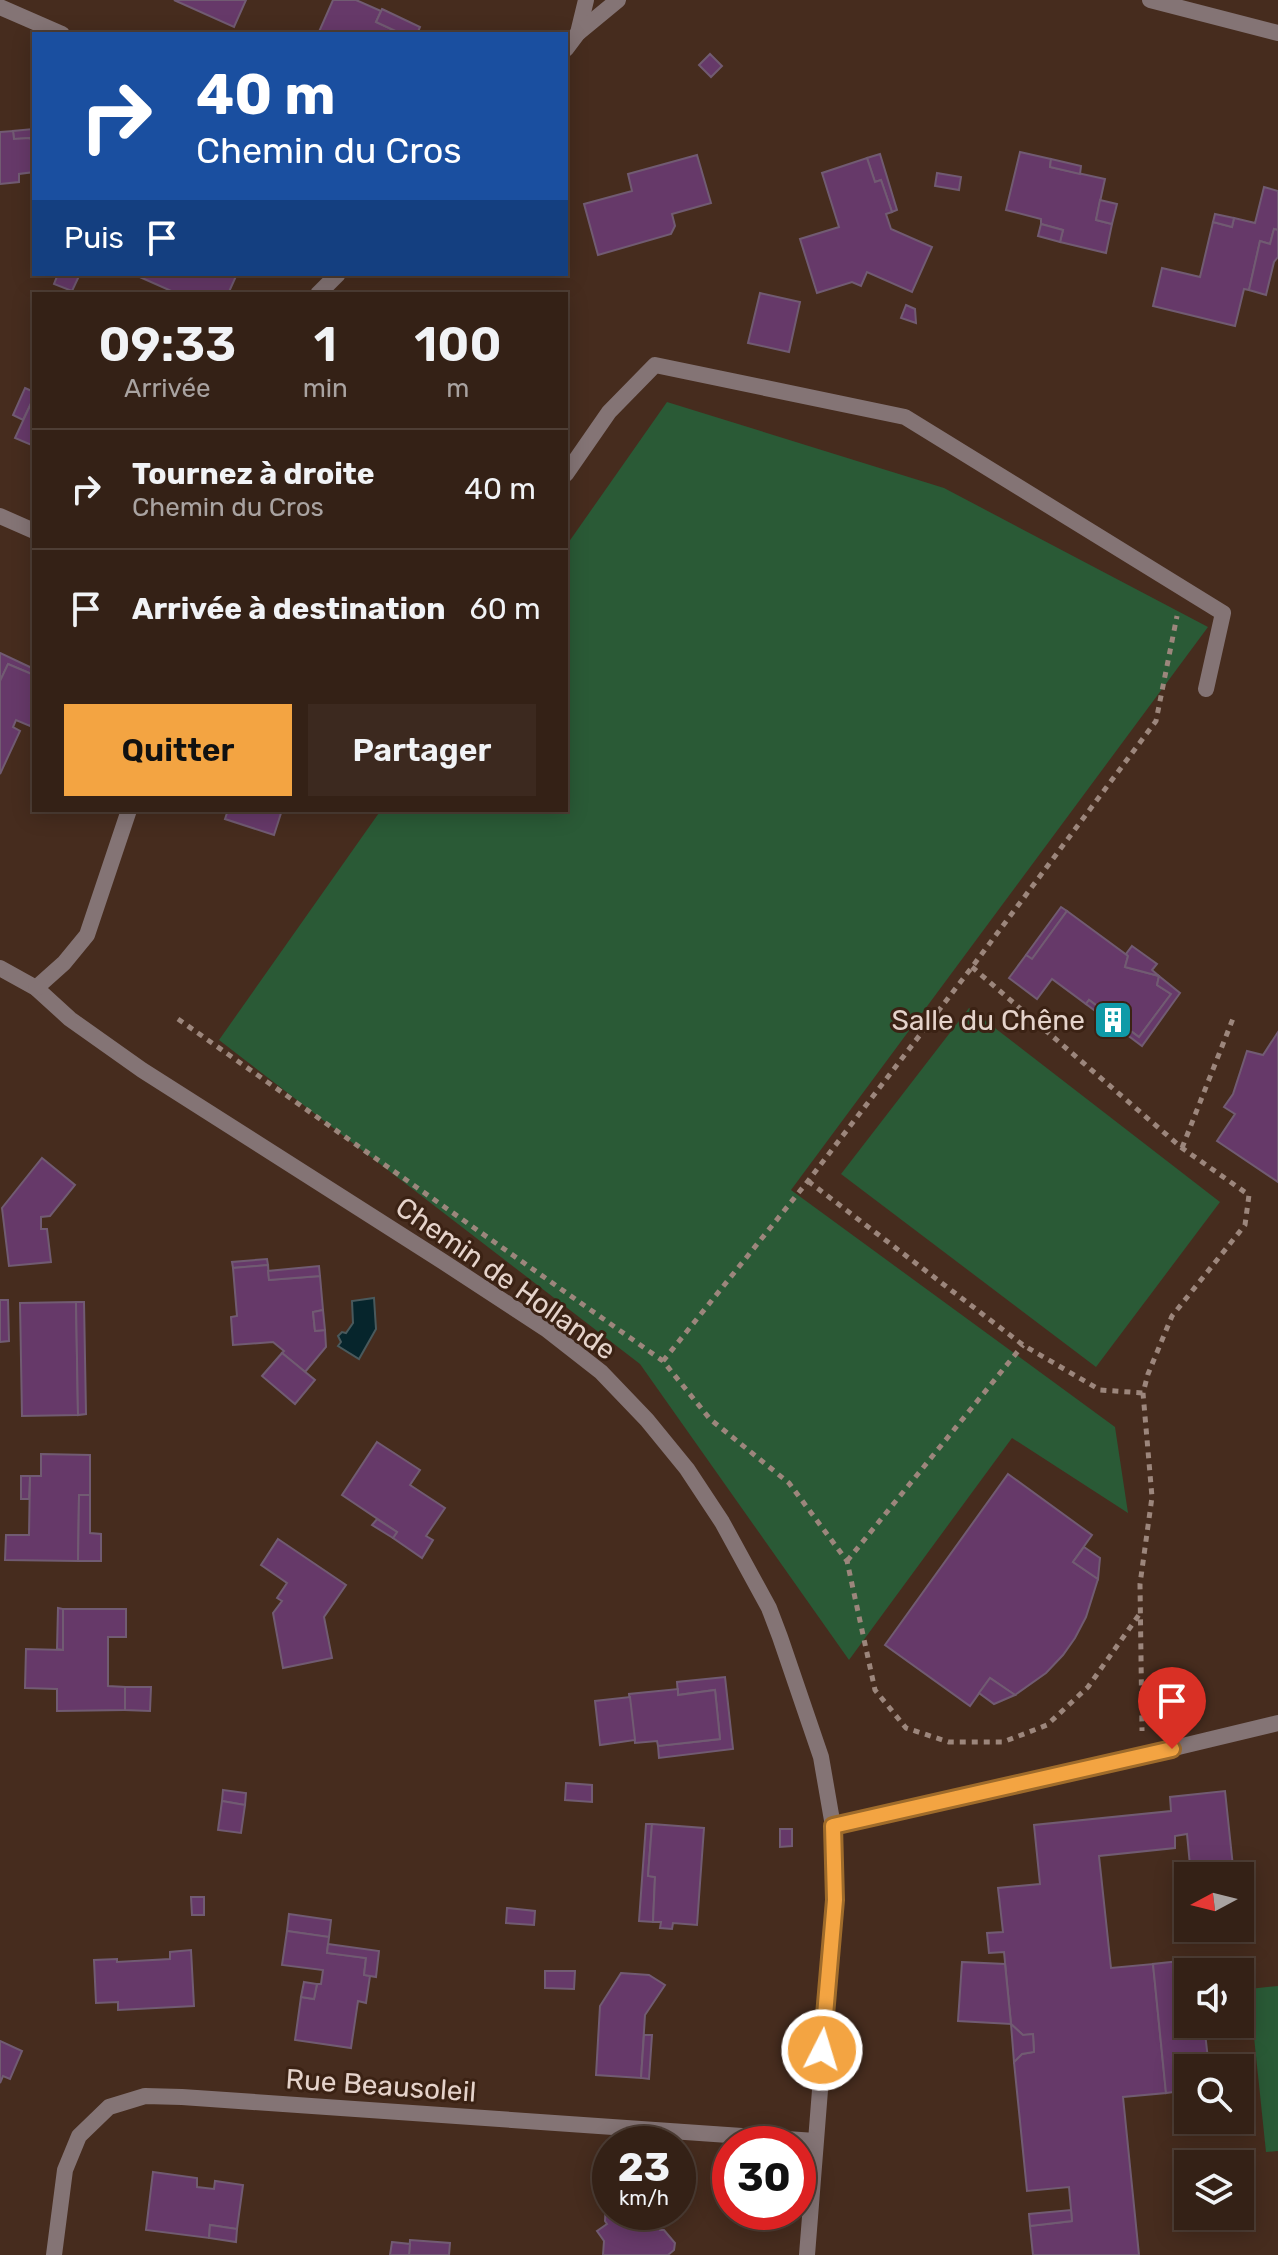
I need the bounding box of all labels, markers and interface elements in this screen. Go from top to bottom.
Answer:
text: 40 m [196,62,336,128]
icon: right [64,64,168,168]
text: Chemin du Cros [196,129,462,172]
icon: arrive [140,216,184,260]
text: Puis [64,220,124,256]
text: 09:33 [99,316,236,373]
text: 1 [314,316,337,373]
text: 100 [414,316,501,373]
text: Arrivée [124,373,211,404]
text: min [303,373,348,404]
text: m [446,373,469,404]
text: Tournez à droite [132,456,375,492]
icon: right [64,467,108,511]
text: 40 m [464,471,536,507]
text: Chemin du Cros [132,492,324,523]
icon: arrive [64,587,108,631]
text: Arrivée à destination [132,591,446,627]
text: 60 m [470,591,541,627]
button: Quitter [64,704,292,796]
button: Partager [308,704,536,796]
building icon: Salle du Chêne [1092,999,1134,1041]
place label: Salle du Chêne [892,1004,1085,1037]
street label: Chemin de Hollande [390,1190,622,1367]
pin [1138,1667,1206,1749]
icon: arrive [1150,1679,1194,1723]
north arrow [1174,1862,1254,1942]
map controls [1174,1862,1254,2230]
button: sound [1174,1958,1254,2038]
position arrow [780,2008,864,2092]
button: search [1174,2054,1254,2134]
street label: Rue Beausoleil [285,2062,477,2109]
speed limit sign: 30 [712,2126,816,2230]
text: 23 [618,2144,670,2191]
button: layers [1174,2150,1254,2230]
text: km/h [619,2186,669,2210]

